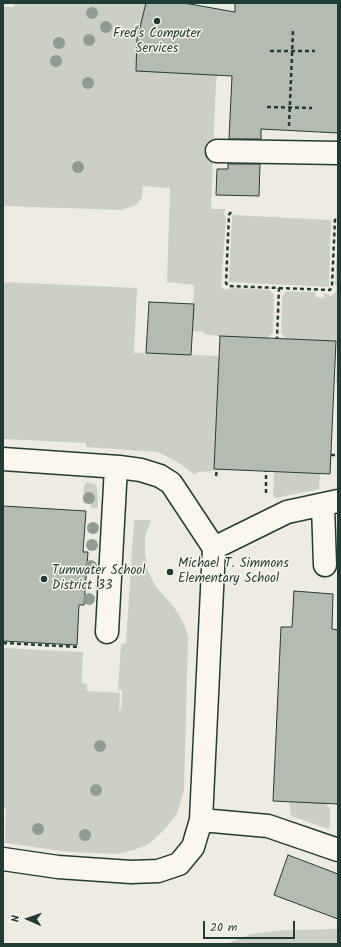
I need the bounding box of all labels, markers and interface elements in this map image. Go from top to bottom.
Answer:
marker: Fred's Computer Services [152,16,162,26]
place label: Fred's Computer Services [113,27,201,58]
place label: Michael T. Simmons Elementary School [178,557,289,588]
place label: Tumwater School District 33 [52,564,145,595]
marker: Michael T. Simmons Elementary School [165,567,175,577]
marker: Tumwater School District 33 [39,574,49,584]
north arrow [8,899,48,939]
scale bar [205,913,297,939]
text: N [7,915,25,922]
text: 20 m [210,918,237,937]

